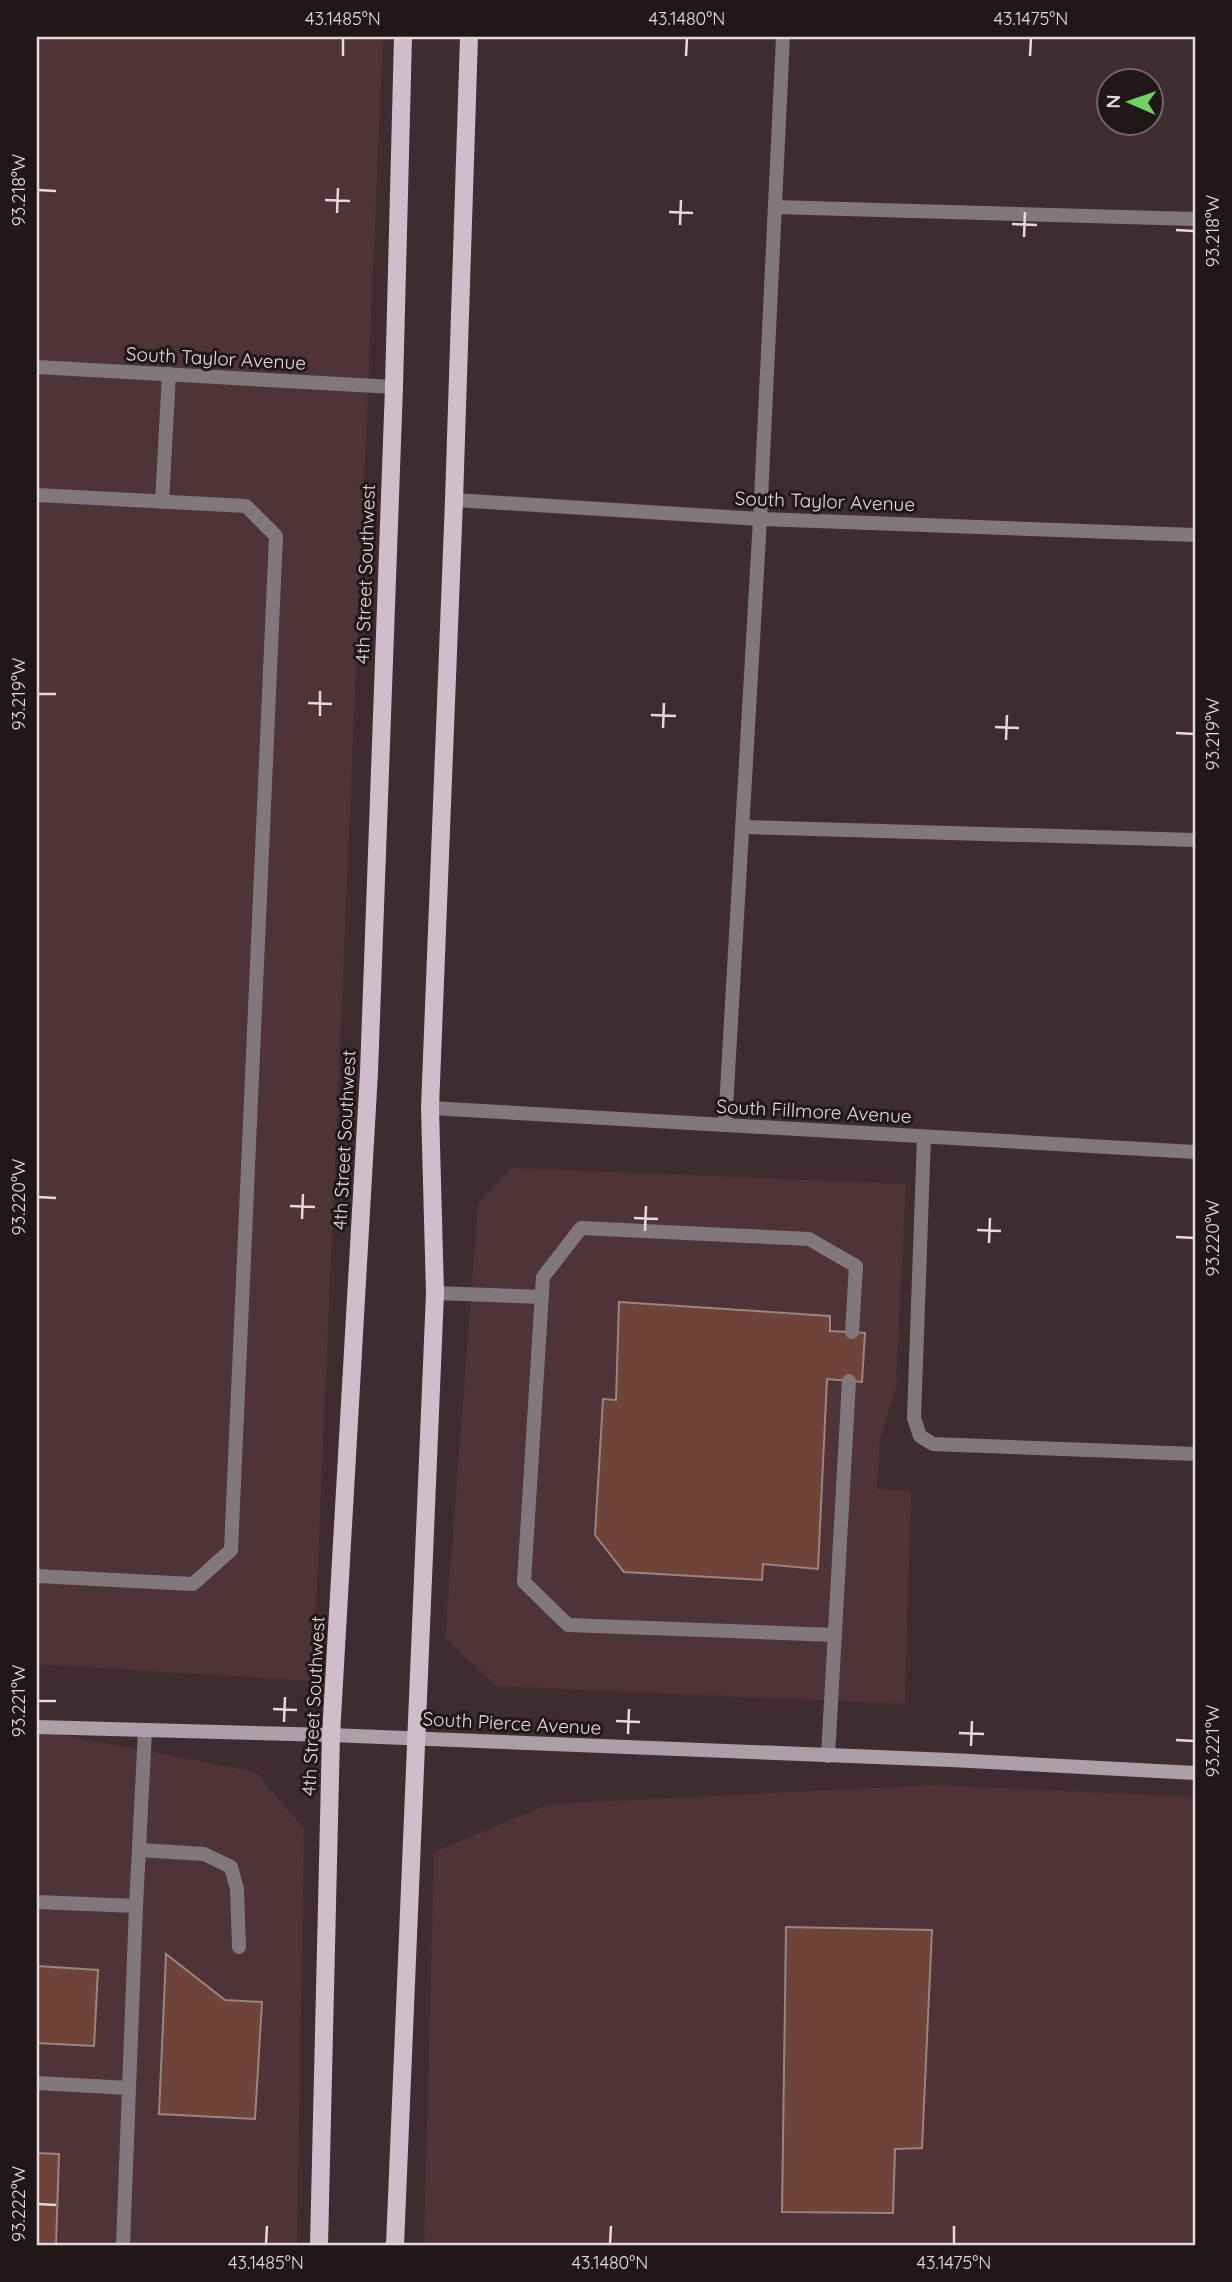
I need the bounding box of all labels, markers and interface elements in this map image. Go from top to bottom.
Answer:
text: 43.1485°N [305,7,381,30]
text: 43.1480°N [649,7,725,30]
text: 43.1475°N [994,7,1068,30]
north arrow [1096,66,1166,136]
text: N [1101,94,1125,109]
text: 93.218°W [7,154,30,226]
text: 93.218°W [1201,195,1224,267]
street label: South Taylor Avenue [125,341,307,375]
street label: 4th Street Southwest [350,484,380,664]
street label: South Taylor Avenue [734,486,916,516]
text: 93.219°W [7,658,30,730]
text: 93.219°W [1201,698,1224,770]
street label: 4th Street Southwest [327,1049,361,1231]
street label: South Fillmore Avenue [716,1094,912,1128]
text: 93.220°W [7,1159,30,1235]
text: 93.220°W [1201,1200,1224,1276]
street label: 4th Street Southwest [296,1615,330,1797]
text: 93.221°W [7,1665,30,1737]
text: 93.221°W [1201,1705,1224,1777]
street label: South Pierce Avenue [422,1706,602,1740]
text: 93.222°W [7,2166,30,2242]
text: 43.1485°N [228,2251,304,2274]
text: 43.1480°N [572,2251,648,2274]
text: 43.1475°N [917,2251,991,2274]

